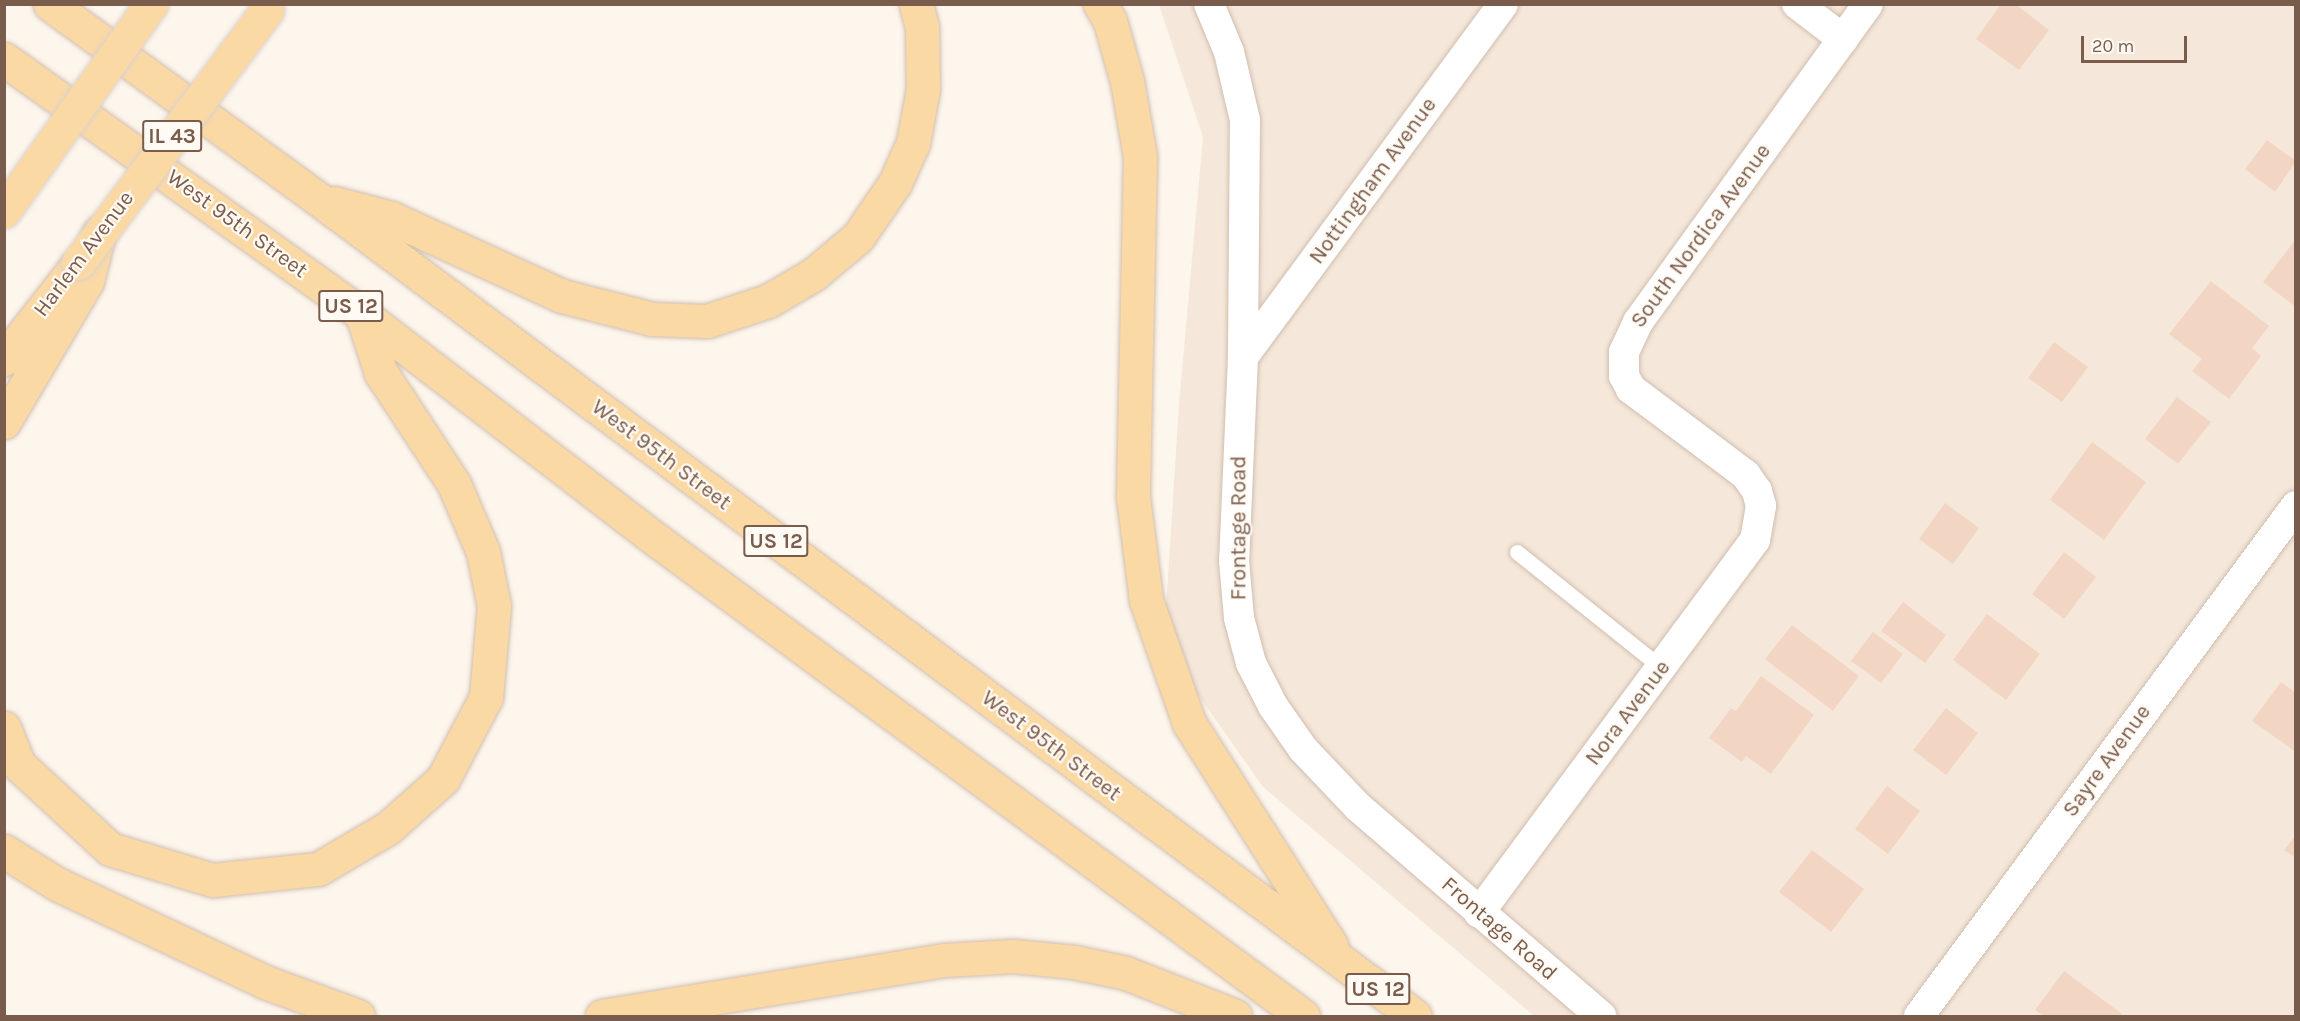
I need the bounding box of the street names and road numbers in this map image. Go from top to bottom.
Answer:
street label: Nottingham Avenue [1304,93,1442,269]
road number: IL 43 [142,118,202,154]
street label: South Nordica Avenue [1625,139,1777,333]
street label: West 95th Street [161,164,313,284]
street label: Harlem Avenue [28,186,140,322]
road number: US 12 [318,288,384,324]
street label: West 95th Street [586,394,736,516]
street label: Frontage Road [1226,456,1252,600]
road number: US 12 [743,523,809,559]
street label: Nora Avenue [1580,655,1676,771]
street label: West 95th Street [976,685,1126,807]
street label: Sayre Avenue [2057,700,2157,822]
street label: Frontage Road [1436,872,1562,986]
road number: US 12 [1345,971,1411,1007]

